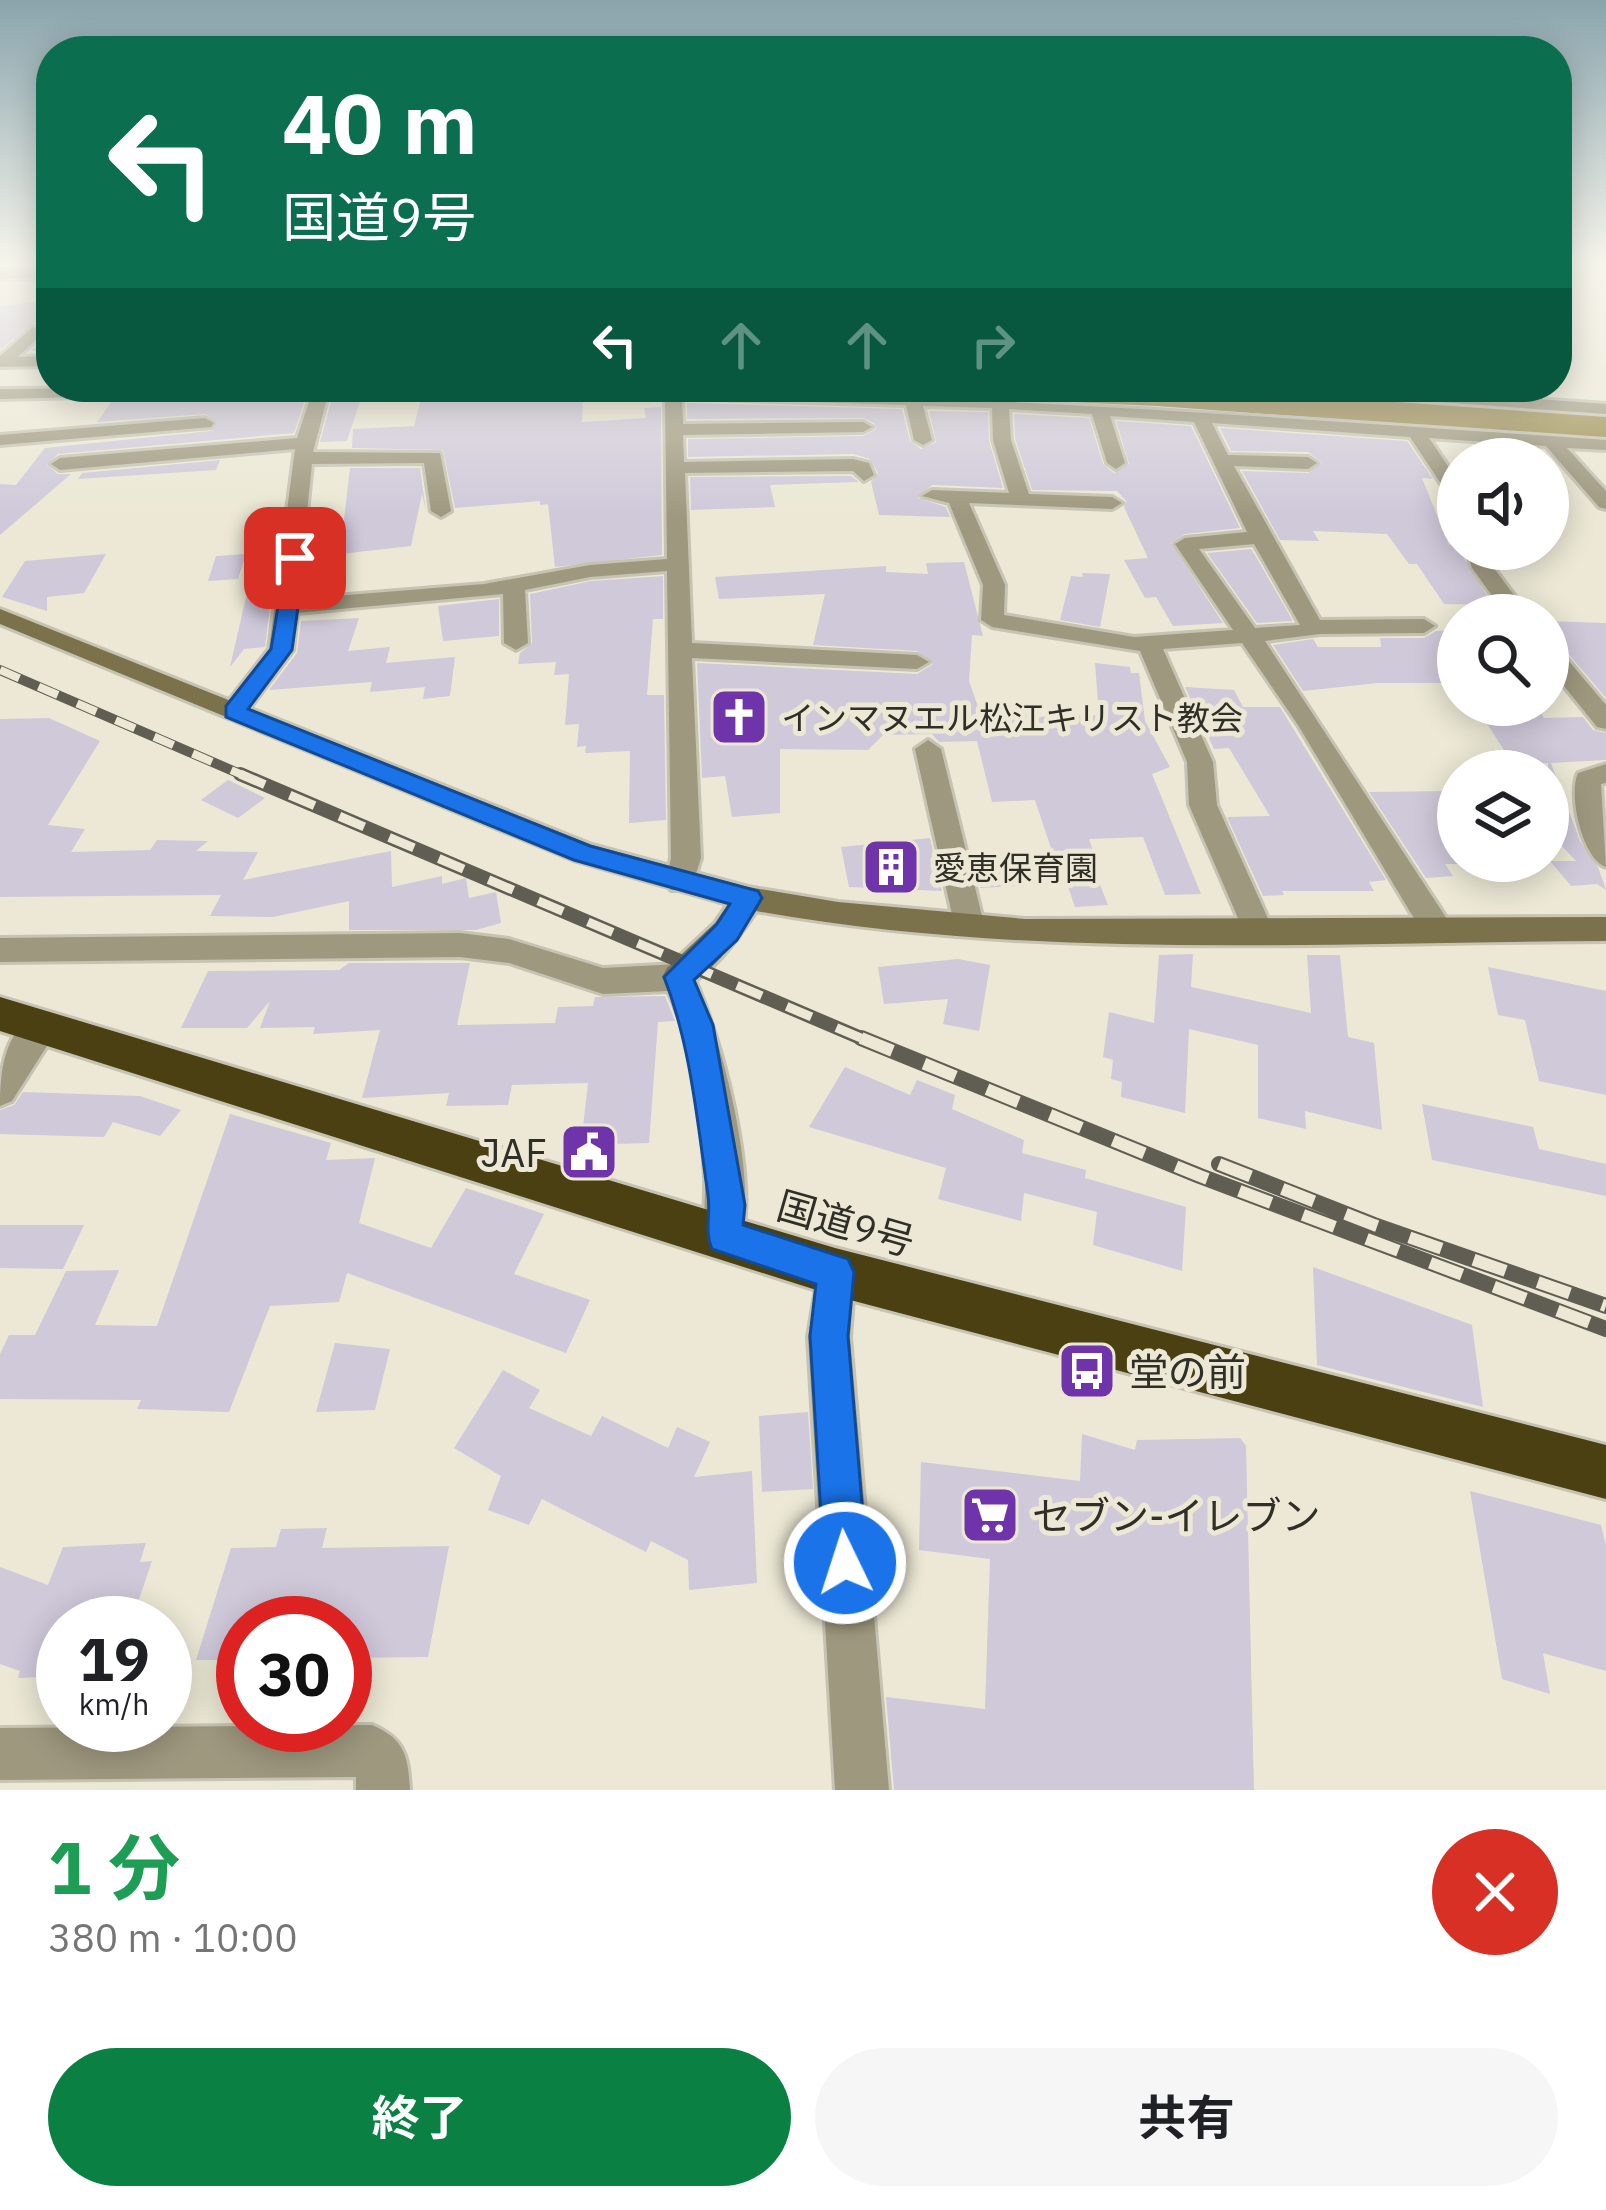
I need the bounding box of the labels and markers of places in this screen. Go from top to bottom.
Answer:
pin [244,507,346,609]
church icon: インマヌエル松江キリスト教会 [708,686,770,748]
place label: インマヌエル松江キリスト教会 [781,696,1243,739]
building icon: 愛恵保育園 [860,836,922,898]
place label: 愛恵保育園 [933,846,1098,889]
public building icon: JAF [558,1121,620,1183]
place label: JAF [481,1127,547,1178]
bus stop icon: 堂の前 [1056,1340,1118,1402]
place label: 堂の前 [1129,1346,1246,1397]
supermarket icon: セブン-イレブン [959,1484,1021,1546]
place label: セブン-イレブン [1032,1490,1321,1541]

